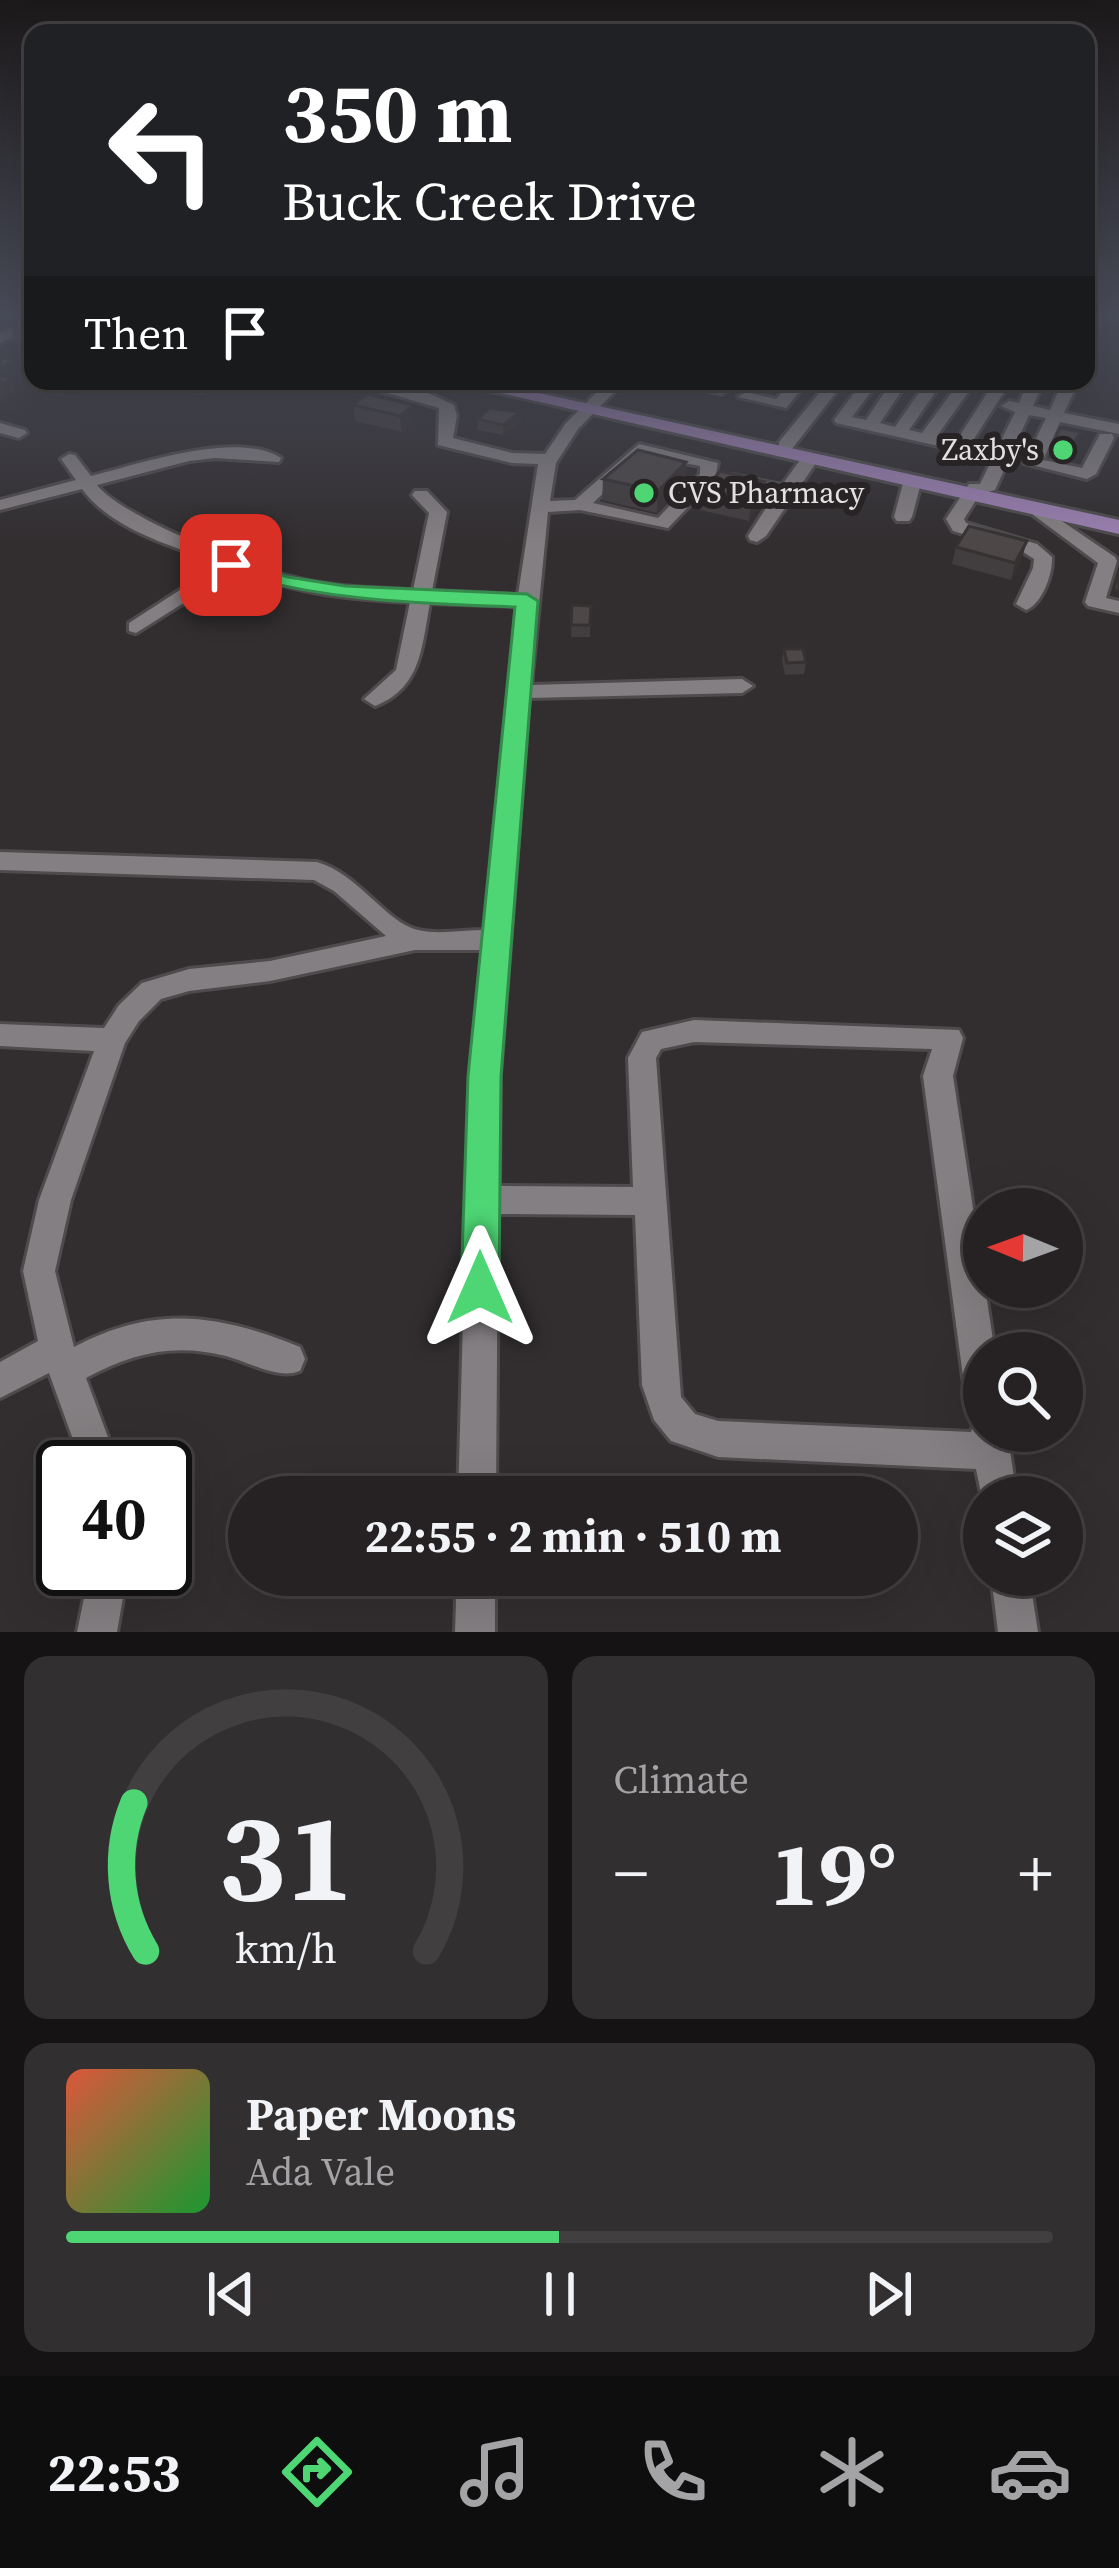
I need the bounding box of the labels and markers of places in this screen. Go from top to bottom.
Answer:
place label: Zaxby's [941,429,1039,470]
marker: Zaxby's [1050,437,1076,463]
place label: CVS Pharmacy [668,472,865,513]
marker: CVS Pharmacy [631,480,657,506]
pin [180,514,282,616]

